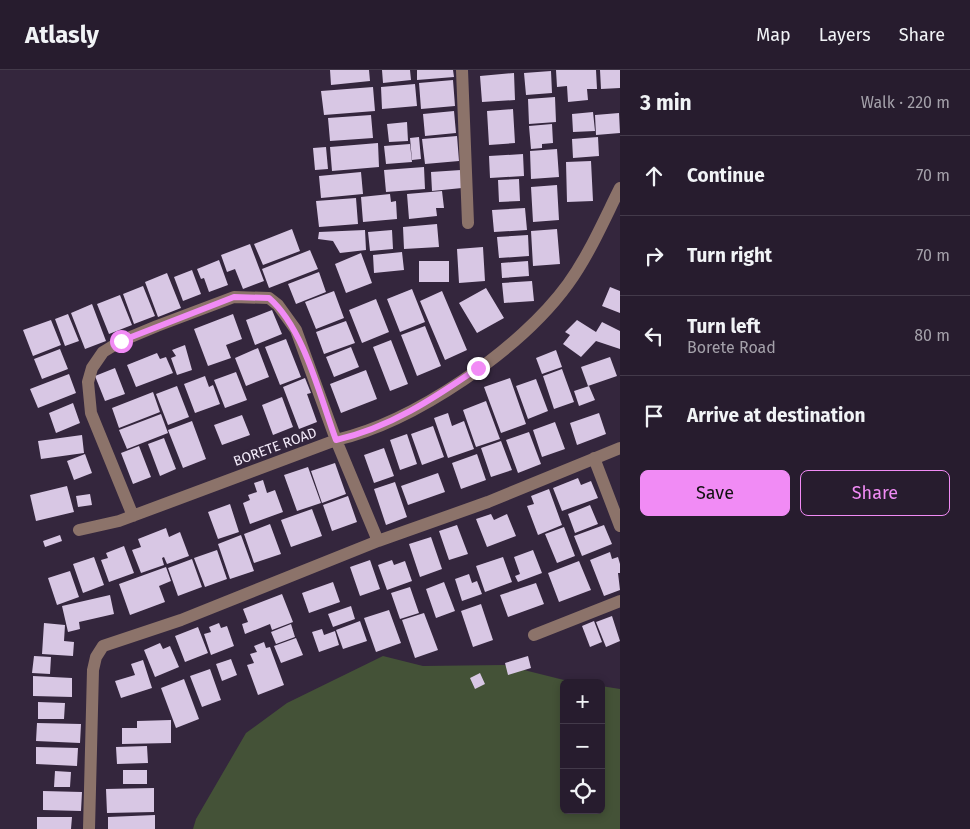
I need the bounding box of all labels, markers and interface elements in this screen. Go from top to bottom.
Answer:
text: Atlasly [25,21,99,49]
text: Map [756,24,791,46]
text: Layers [819,24,871,46]
text: Share [899,24,945,46]
text: 3 min [640,90,692,116]
text: Walk · 220 m [861,93,950,112]
icon: ahead [640,162,668,190]
text: Continue [687,164,765,187]
text: 70 m [916,166,950,185]
icon: right [640,242,668,270]
text: Turn right [687,244,772,267]
text: 70 m [916,246,950,265]
text: Turn left [687,315,761,338]
icon: left [640,322,668,350]
text: 80 m [914,326,950,345]
route start [110,330,133,353]
text: Borete Road [687,338,776,357]
route end [467,357,490,380]
icon: arrive [640,402,668,430]
text: Arrive at destination [687,404,866,427]
street label: BORETE ROAD [231,424,319,470]
button: Save [640,470,790,516]
button: Share [800,470,950,516]
map controls [560,679,605,814]
button: + [560,679,605,724]
button: − [560,724,605,769]
button: locate [560,769,605,814]

